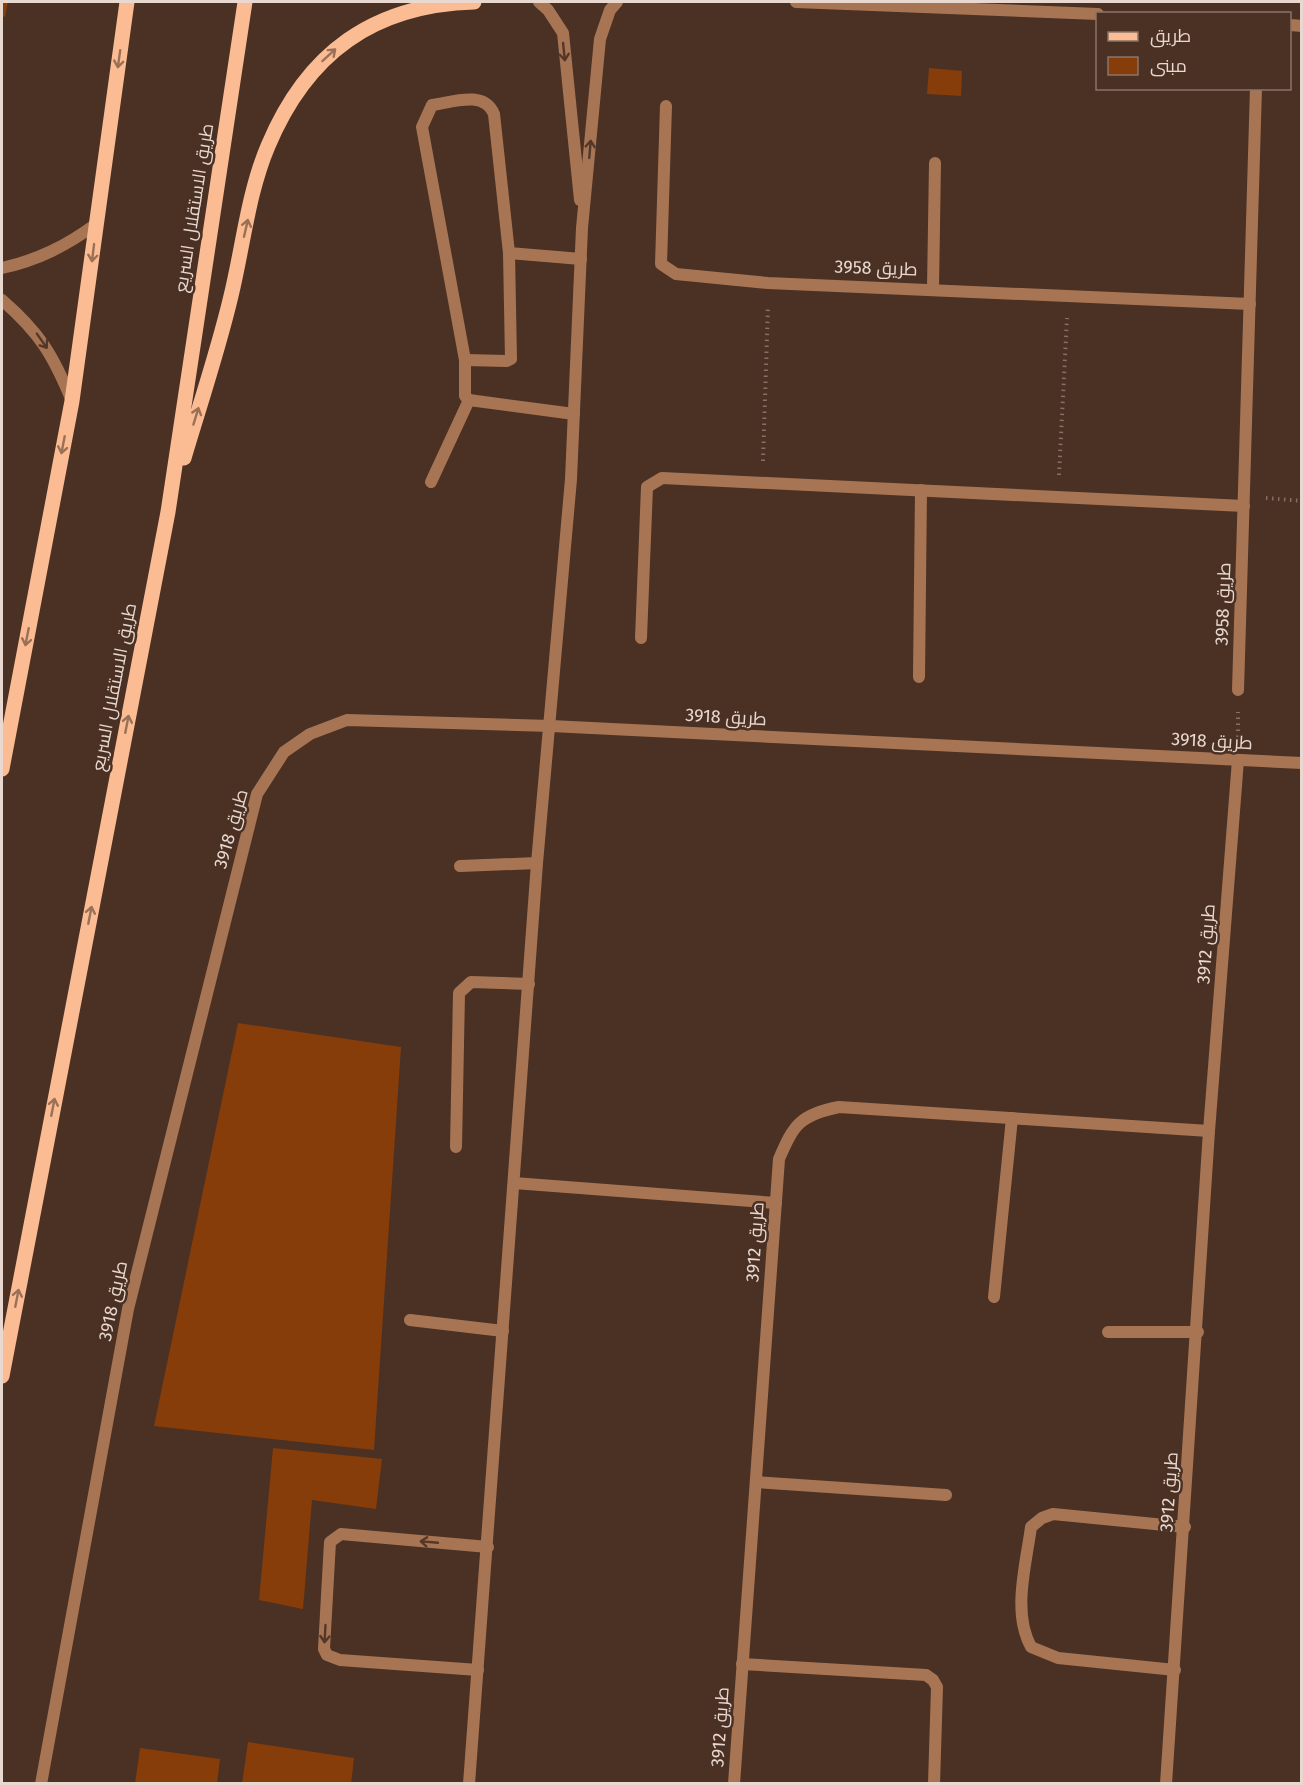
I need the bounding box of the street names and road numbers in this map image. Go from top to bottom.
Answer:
street label: طريق الاستقلال السريع [170,122,219,294]
street label: طريق 3958 [834,256,918,281]
street label: طريق 3958 [1211,562,1236,646]
street label: طريق الاستقلال السريع [87,601,142,773]
street label: طريق 3918 [685,704,767,731]
street label: طريق 3918 [1171,728,1253,755]
street label: طريق 3918 [209,787,254,871]
street label: طريق 3912 [1192,903,1221,985]
street label: طريق 3912 [741,1201,770,1283]
street label: طريق 3918 [94,1259,133,1343]
street label: طريق 3912 [1155,1451,1184,1533]
street label: طريق 3912 [706,1686,735,1768]

